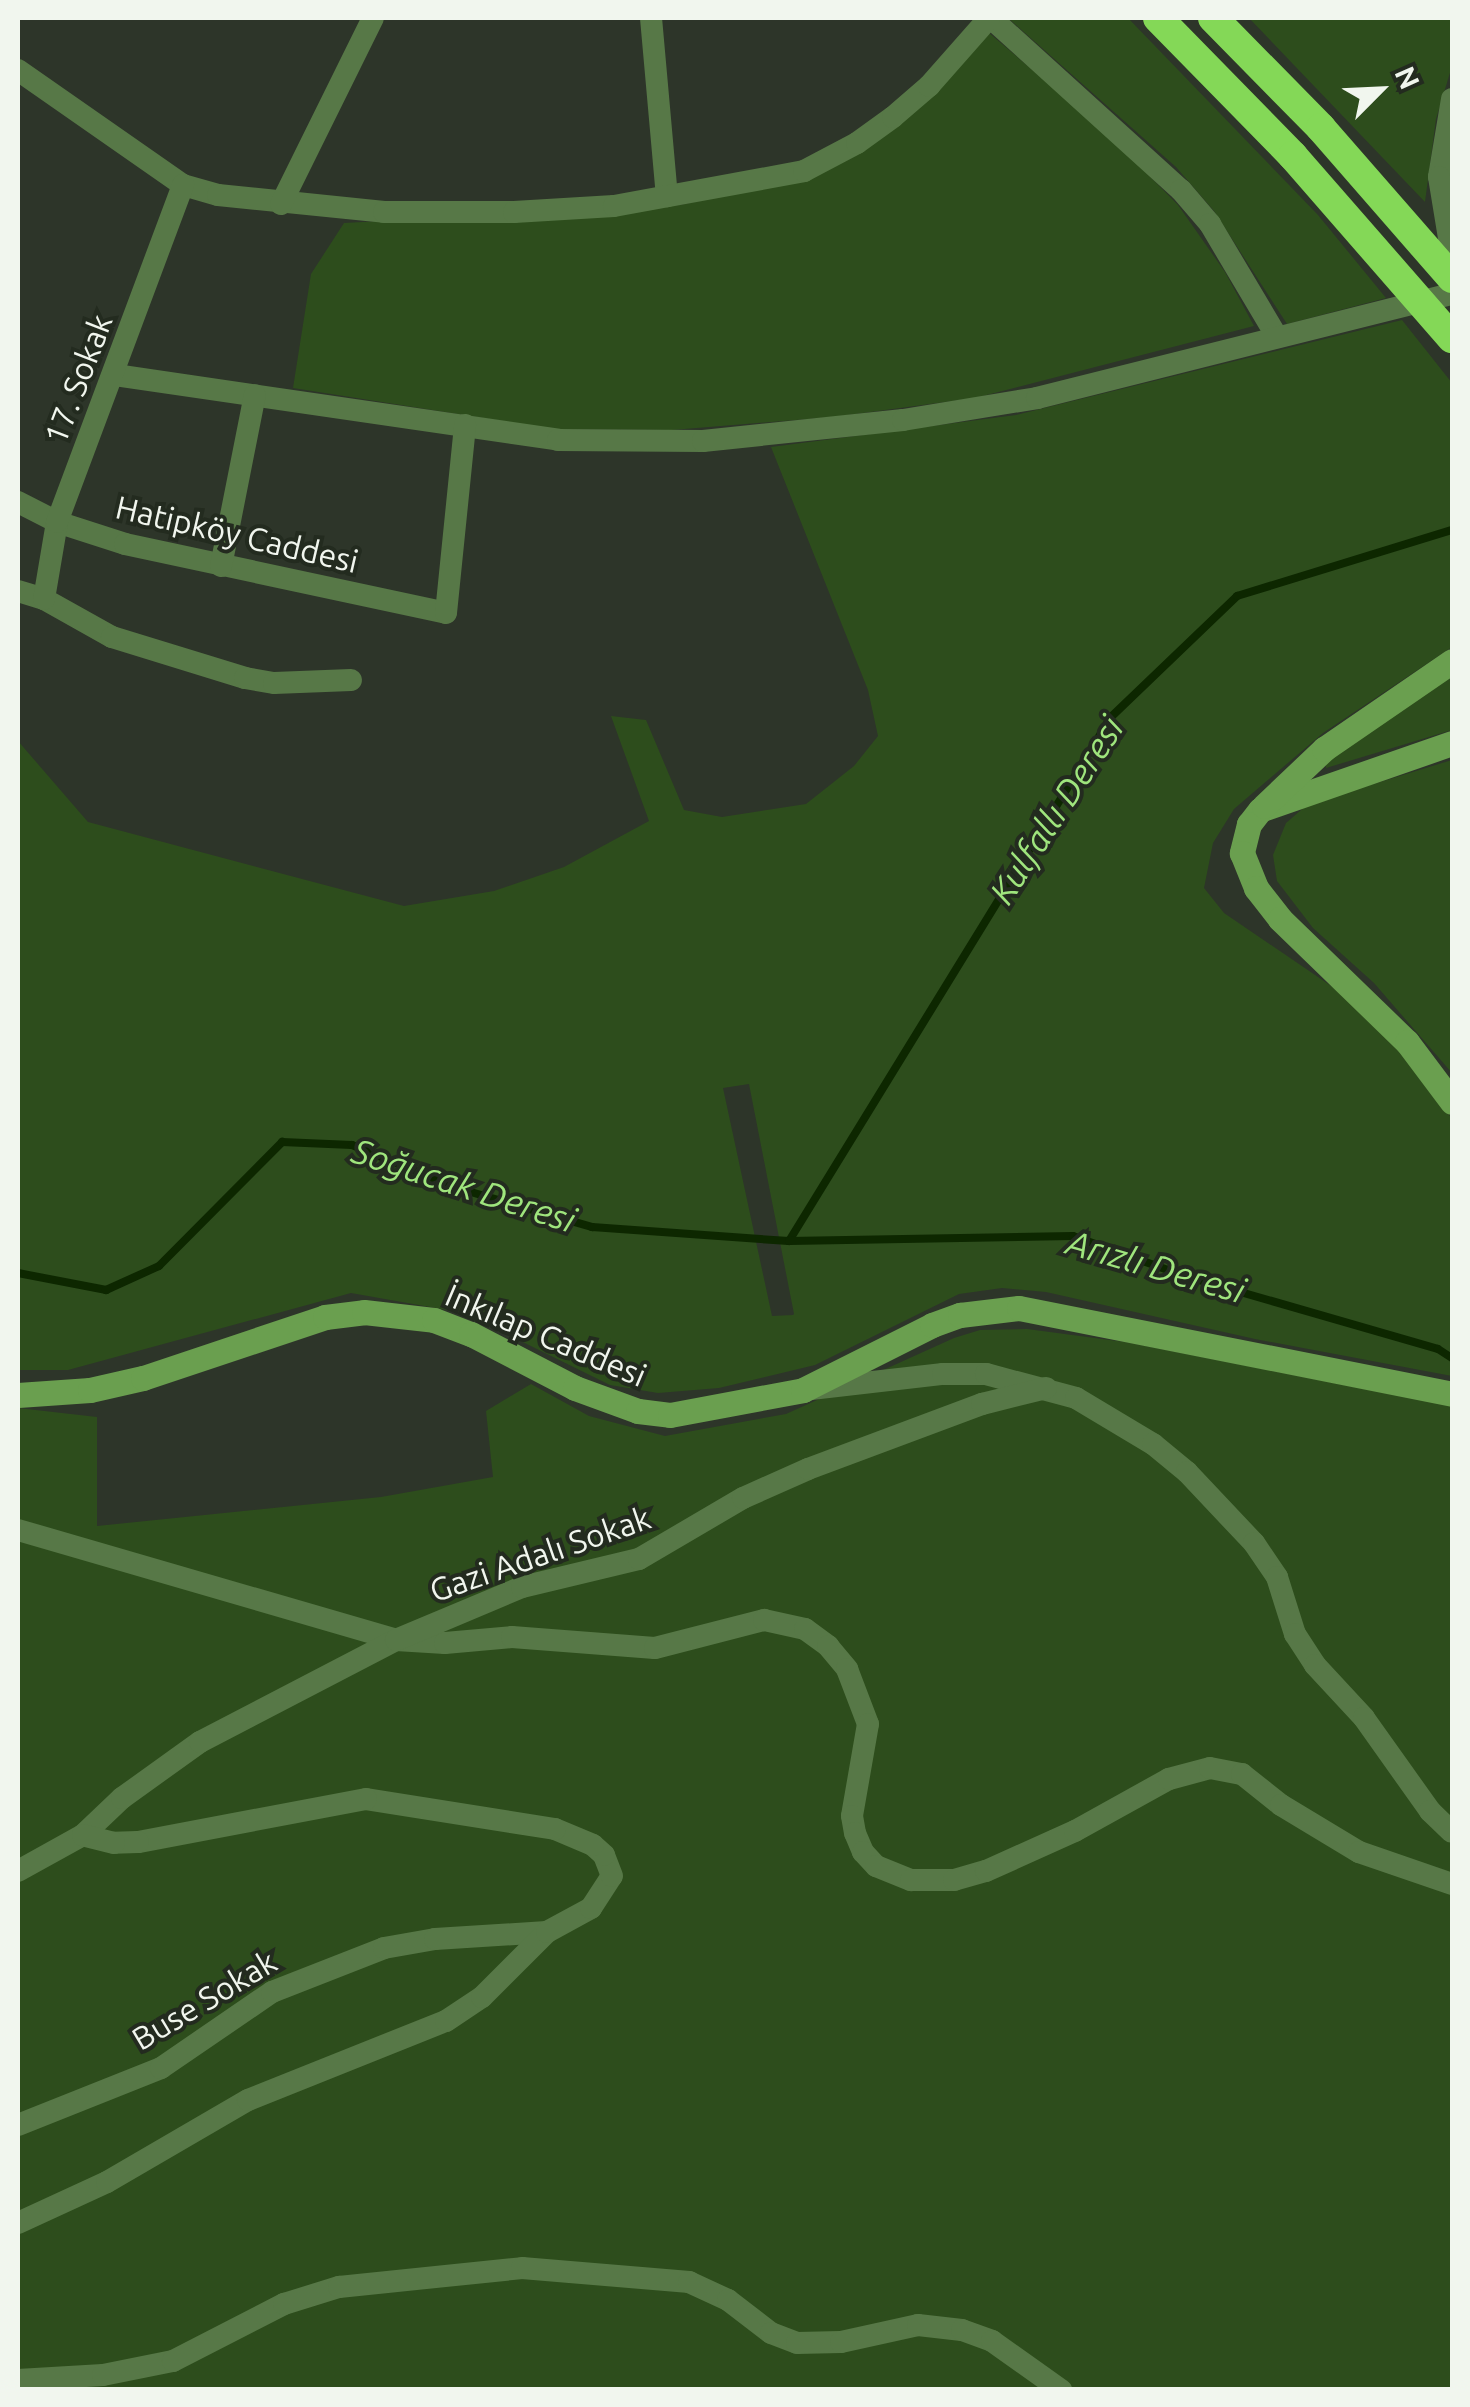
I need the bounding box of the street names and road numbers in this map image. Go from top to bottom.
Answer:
street label: 17. Sokak [36,309,120,449]
street label: Hatipköy Caddesi [112,487,362,581]
street label: İnkılap Caddesi [440,1275,652,1395]
street label: Gazi Adalı Sokak [424,1498,656,1610]
street label: Buse Sokak [125,1942,283,2058]

